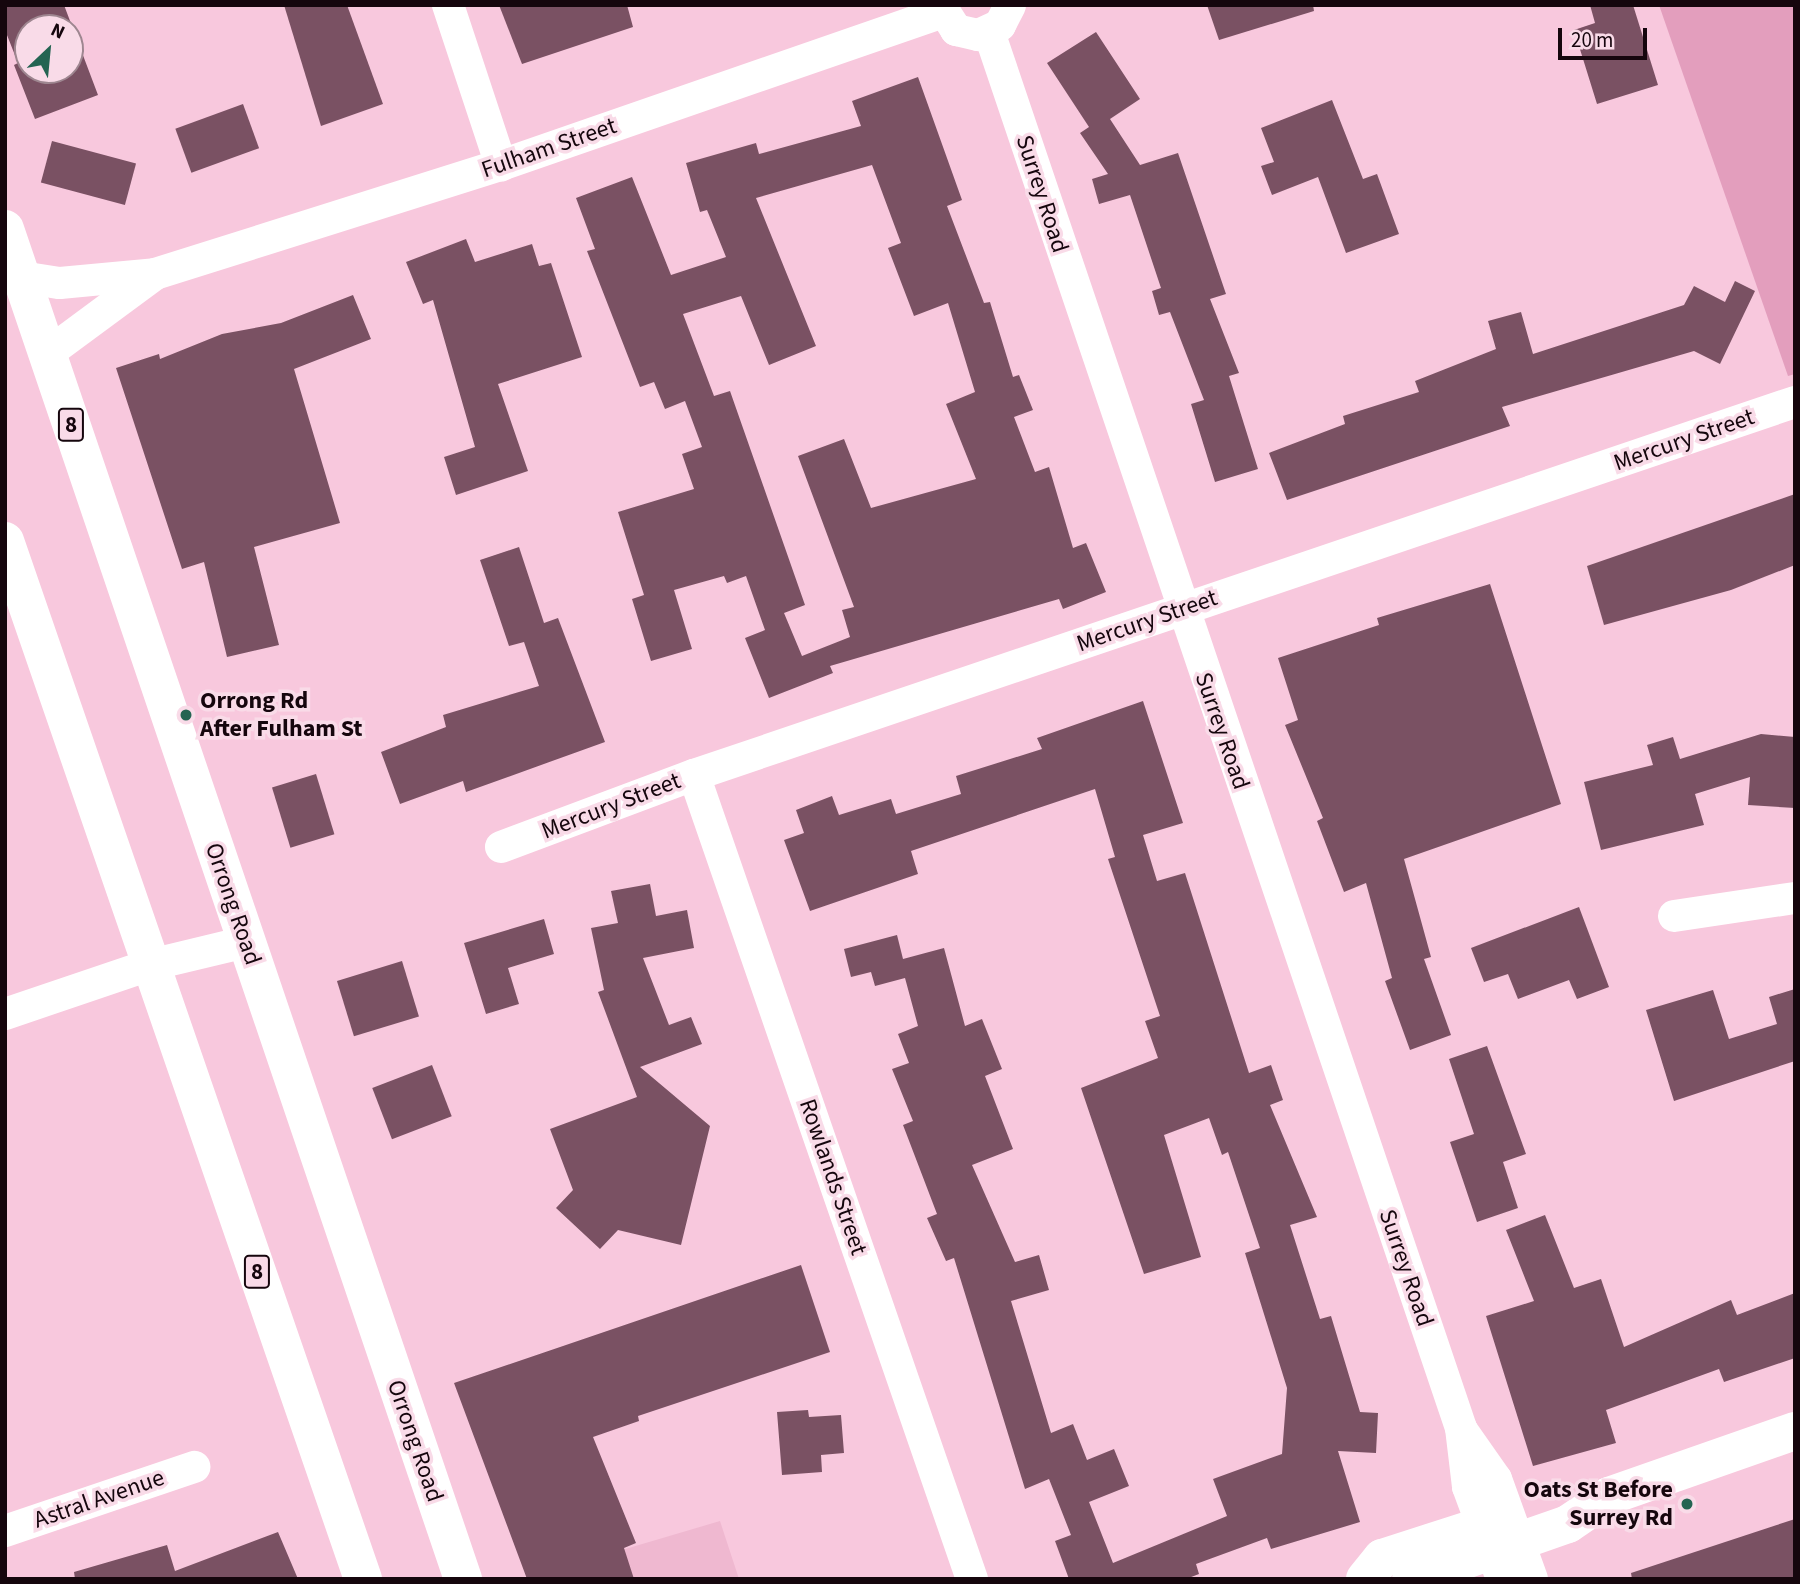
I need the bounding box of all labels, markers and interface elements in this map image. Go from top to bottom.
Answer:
north arrow [14,14,84,84]
scale bar [1562,14,1651,58]
text: N [46,17,69,46]
text: 20 m [1571,25,1613,55]
street label: Fulham Street [478,111,620,185]
street label: Surrey Road [1009,132,1075,256]
street label: Mercury Street [1610,403,1758,477]
road number: 8 [57,406,85,444]
street label: Mercury Street [1073,584,1221,658]
street label: Surrey Road [1189,669,1255,793]
place label: Orrong Rd After Fulham St [200,687,363,743]
marker: Orrong Rd After Fulham St [178,707,194,723]
street label: Mercury Street [537,766,685,846]
street label: Orrong Road [199,839,267,969]
street label: Rowlands Street [793,1095,873,1259]
street label: Surrey Road [1373,1206,1439,1330]
road number: 8 [243,1252,271,1292]
street label: Orrong Road [381,1376,449,1506]
street label: Astral Avenue [30,1463,168,1535]
place label: Oats St Before Surrey Rd [1523,1476,1673,1532]
marker: Oats St Before Surrey Rd [1679,1496,1695,1512]

